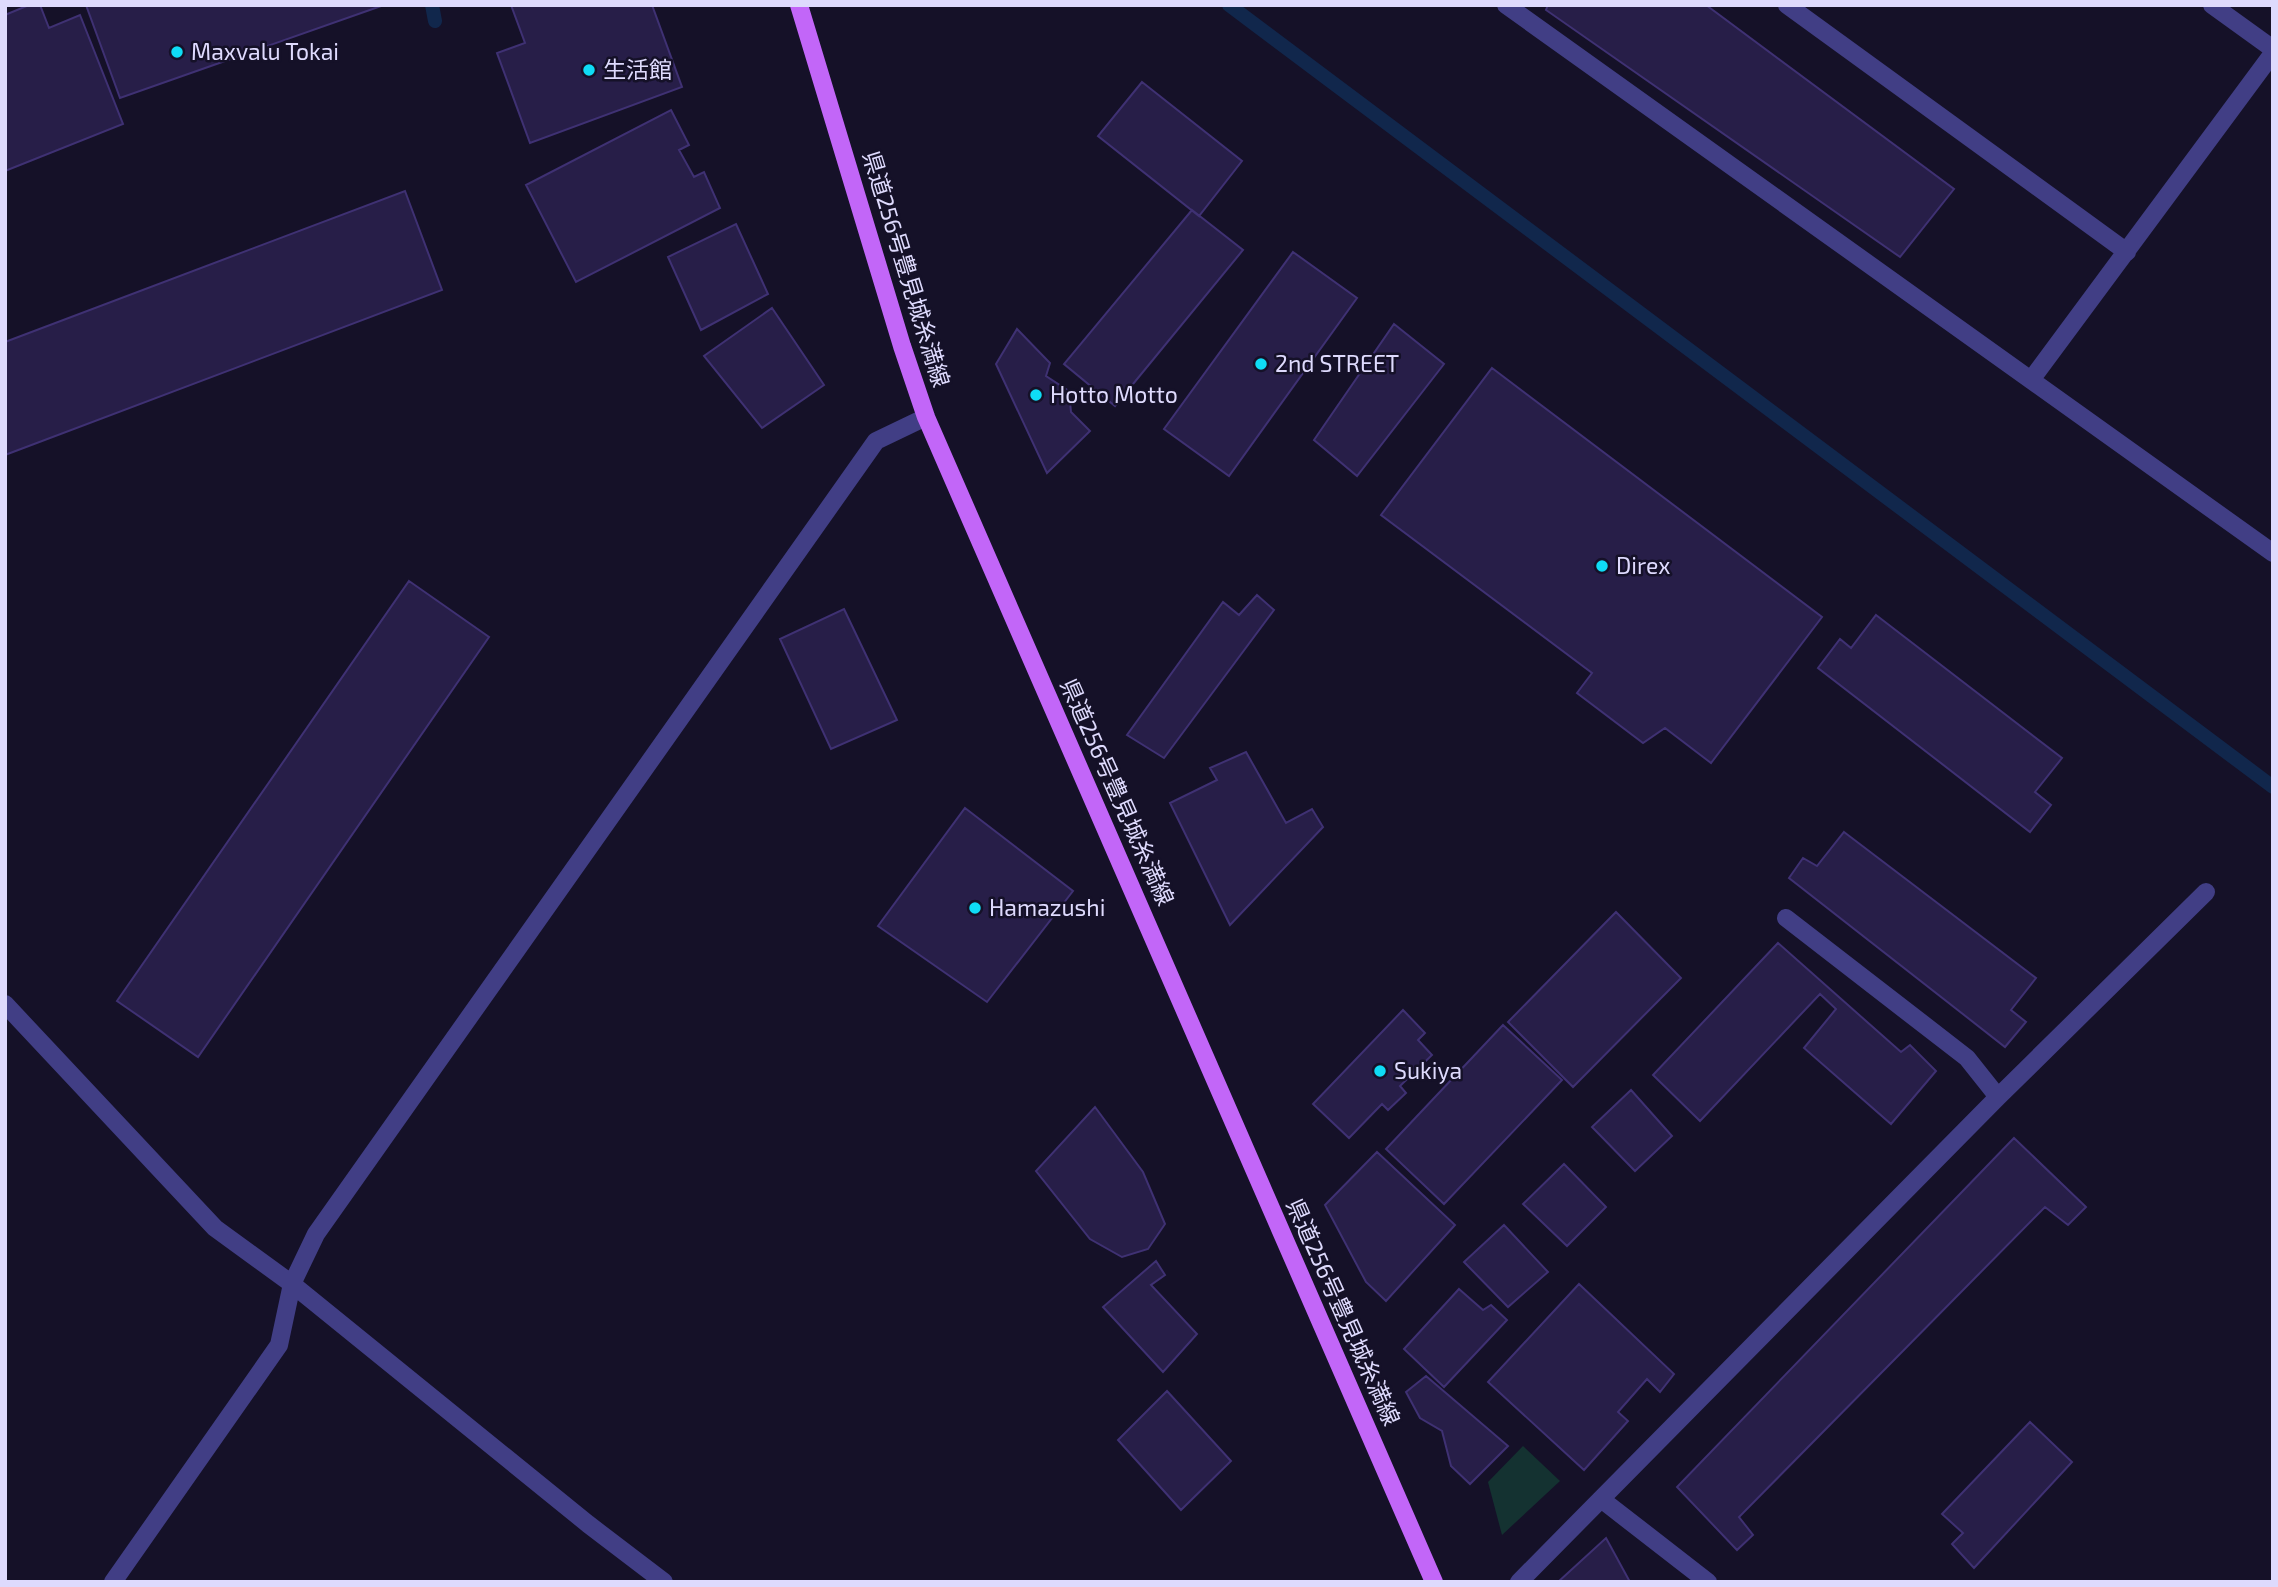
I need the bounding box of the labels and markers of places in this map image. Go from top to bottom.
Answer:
place label: Maxvalu Tokai [191,37,339,65]
marker: Maxvalu Tokai [169,44,185,60]
place label: 生活館 [603,55,672,83]
marker: 生活館 [581,62,597,78]
place label: 2nd STREET [1275,349,1399,377]
marker: 2nd STREET [1253,356,1269,372]
place label: Hotto Motto [1050,380,1178,408]
marker: Hotto Motto [1028,387,1044,403]
place label: Direx [1616,551,1670,579]
marker: Direx [1594,558,1610,574]
place label: Hamazushi [989,893,1105,921]
marker: Hamazushi [967,900,983,916]
place label: Sukiya [1394,1056,1462,1084]
marker: Sukiya [1372,1063,1388,1079]

